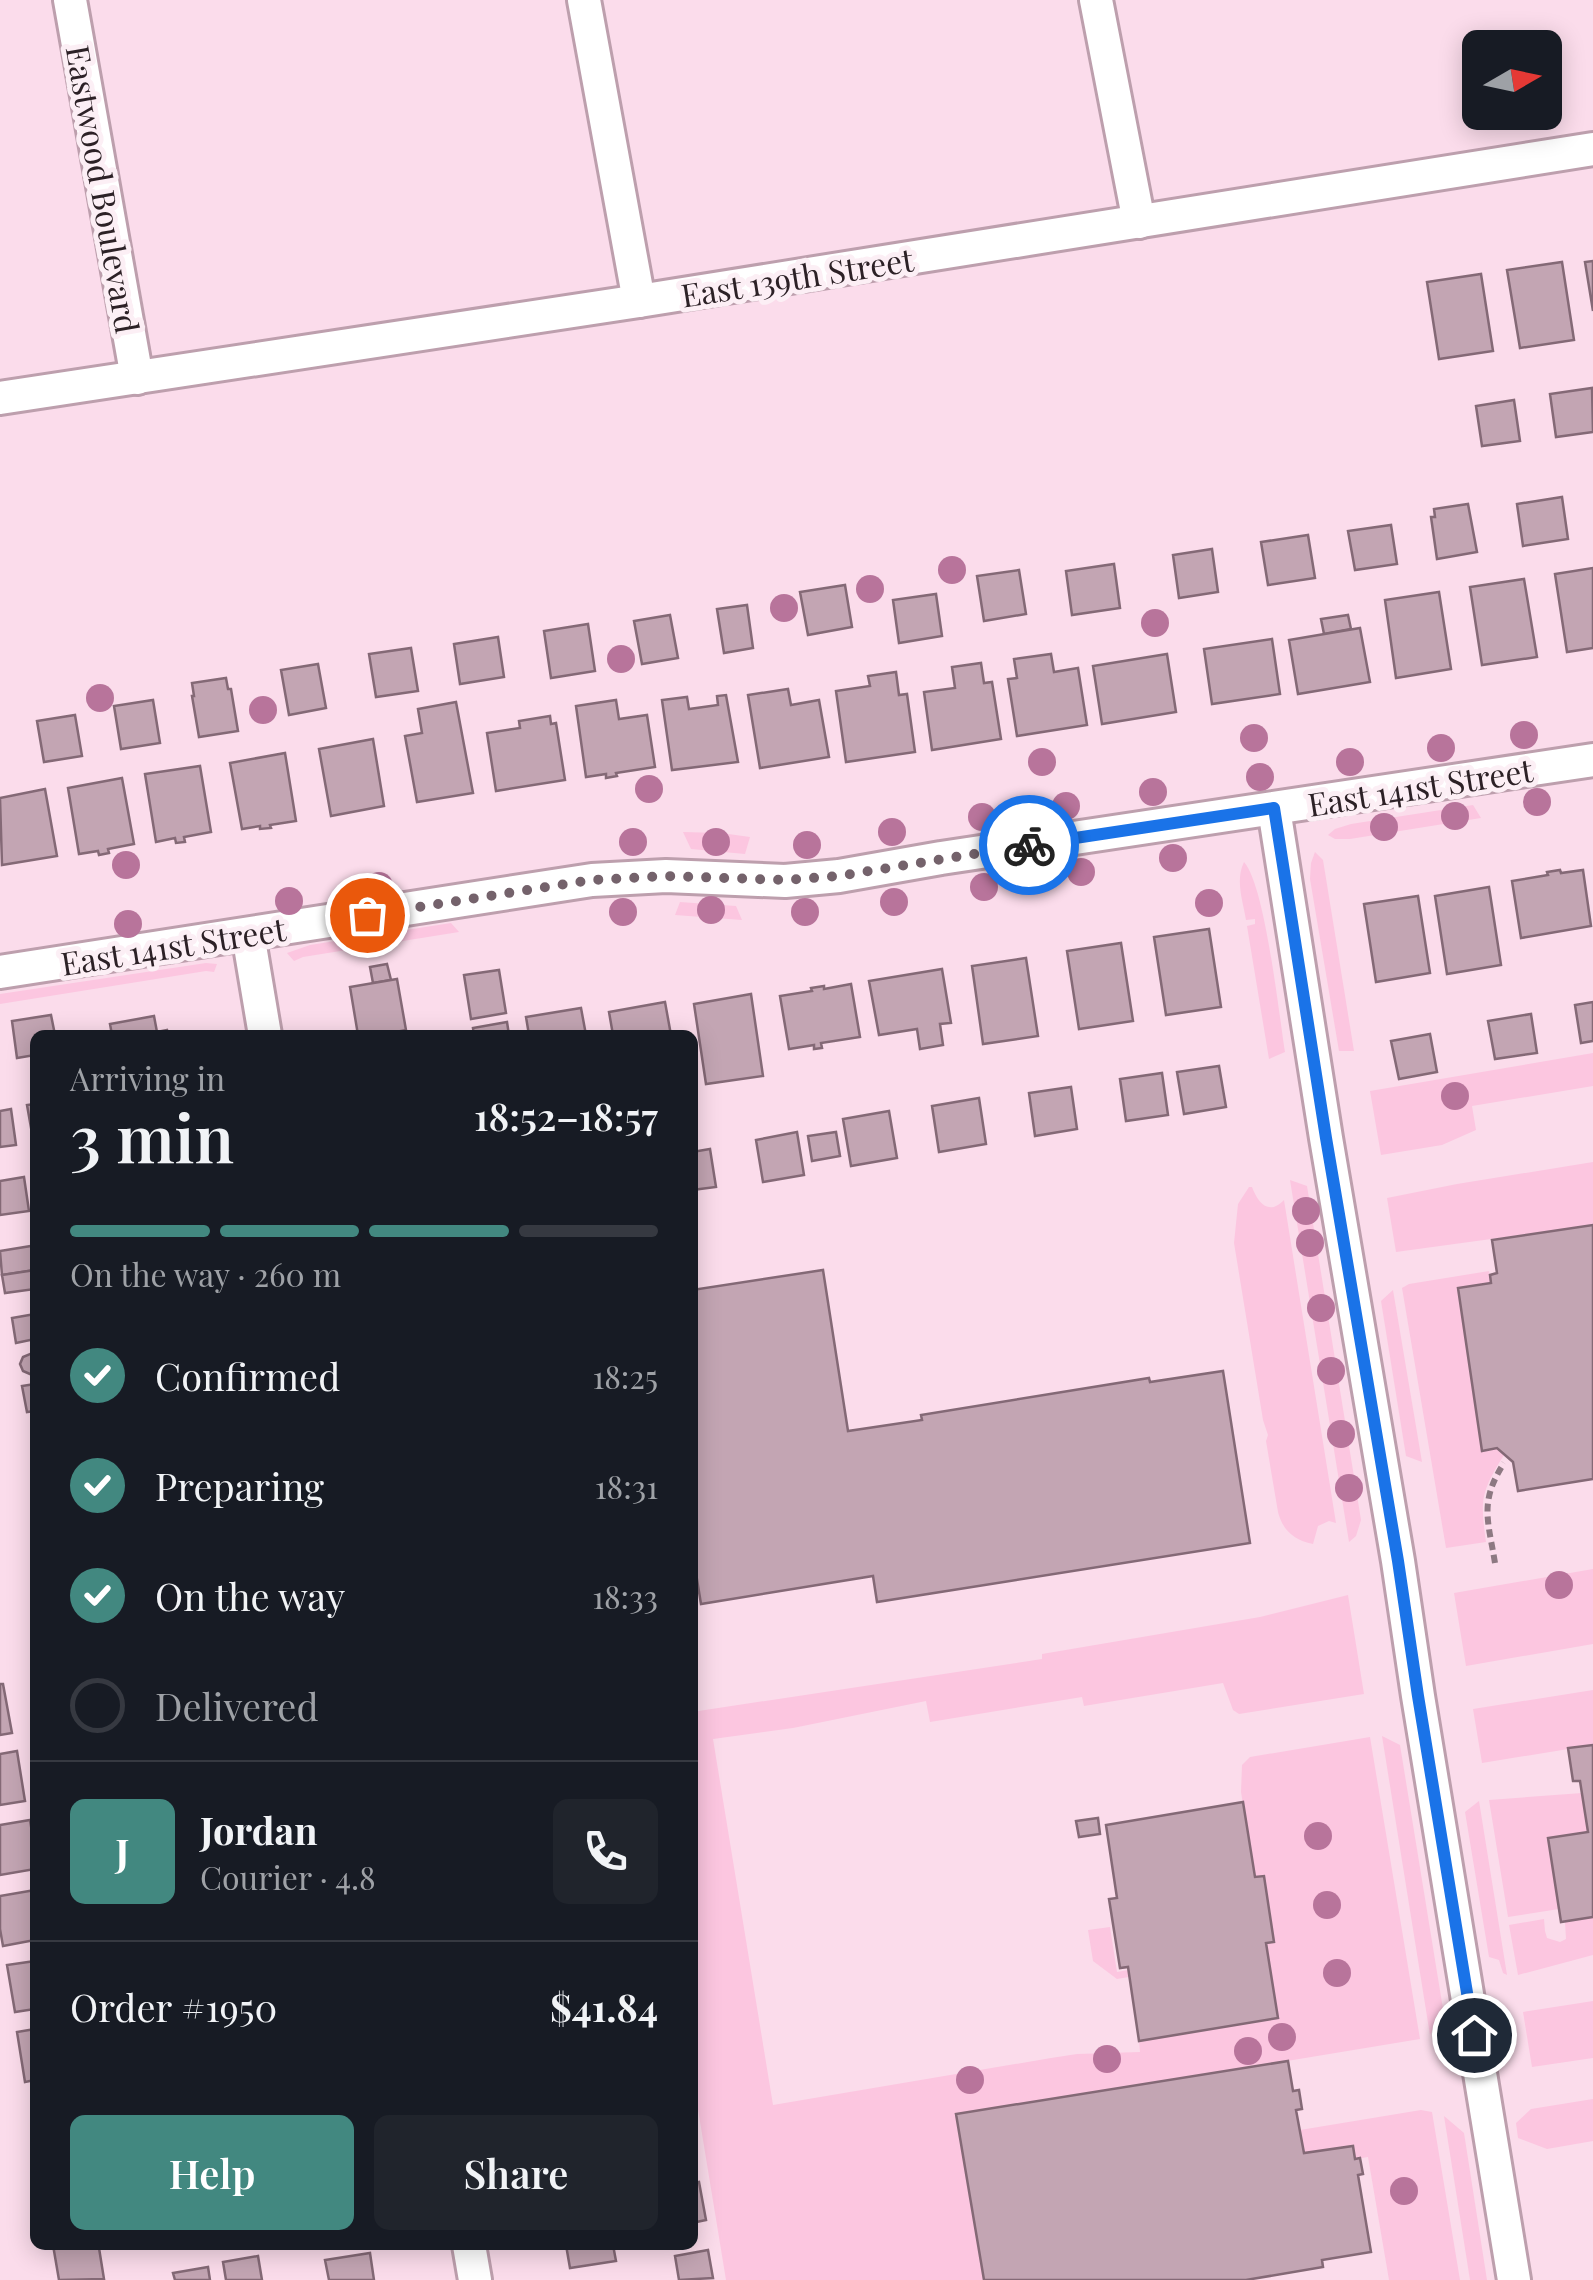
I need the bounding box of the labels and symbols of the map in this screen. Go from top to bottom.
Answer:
north arrow [1462,30,1562,130]
street label: Eastwood Boulevard [58,42,150,336]
street label: East 139th Street [678,236,917,316]
street label: East 141st Street [1305,747,1536,825]
courier [979,795,1079,895]
pin [325,873,410,958]
street label: East 141st Street [58,906,289,984]
pin [1432,1993,1517,2078]

